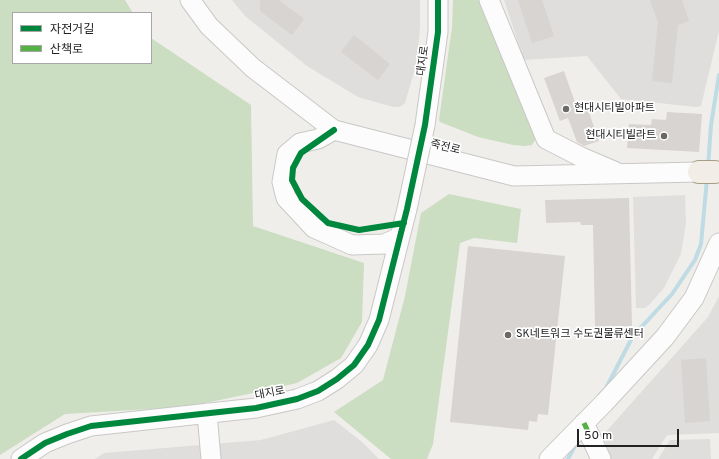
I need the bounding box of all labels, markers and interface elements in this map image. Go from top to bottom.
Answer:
legend [12,12,152,64]
text: 자전거길 [50,22,94,38]
text: 산책로 [50,42,83,58]
street label: 대지로 [415,45,433,77]
place label: 현대시티빌아파트 [574,102,655,116]
marker: 현대시티빌아파트 [561,104,571,114]
place label: 현대시티빌라트 [585,129,656,143]
marker: 현대시티빌라트 [659,131,669,141]
street label: 죽전로 [429,138,461,158]
place label: SK네트워크 수도권물류센터 [516,328,644,342]
marker: SK네트워크 수도권물류센터 [503,330,513,340]
street label: 대지로 [254,385,286,403]
scale bar [579,421,681,447]
text: 50 m [584,428,612,444]

